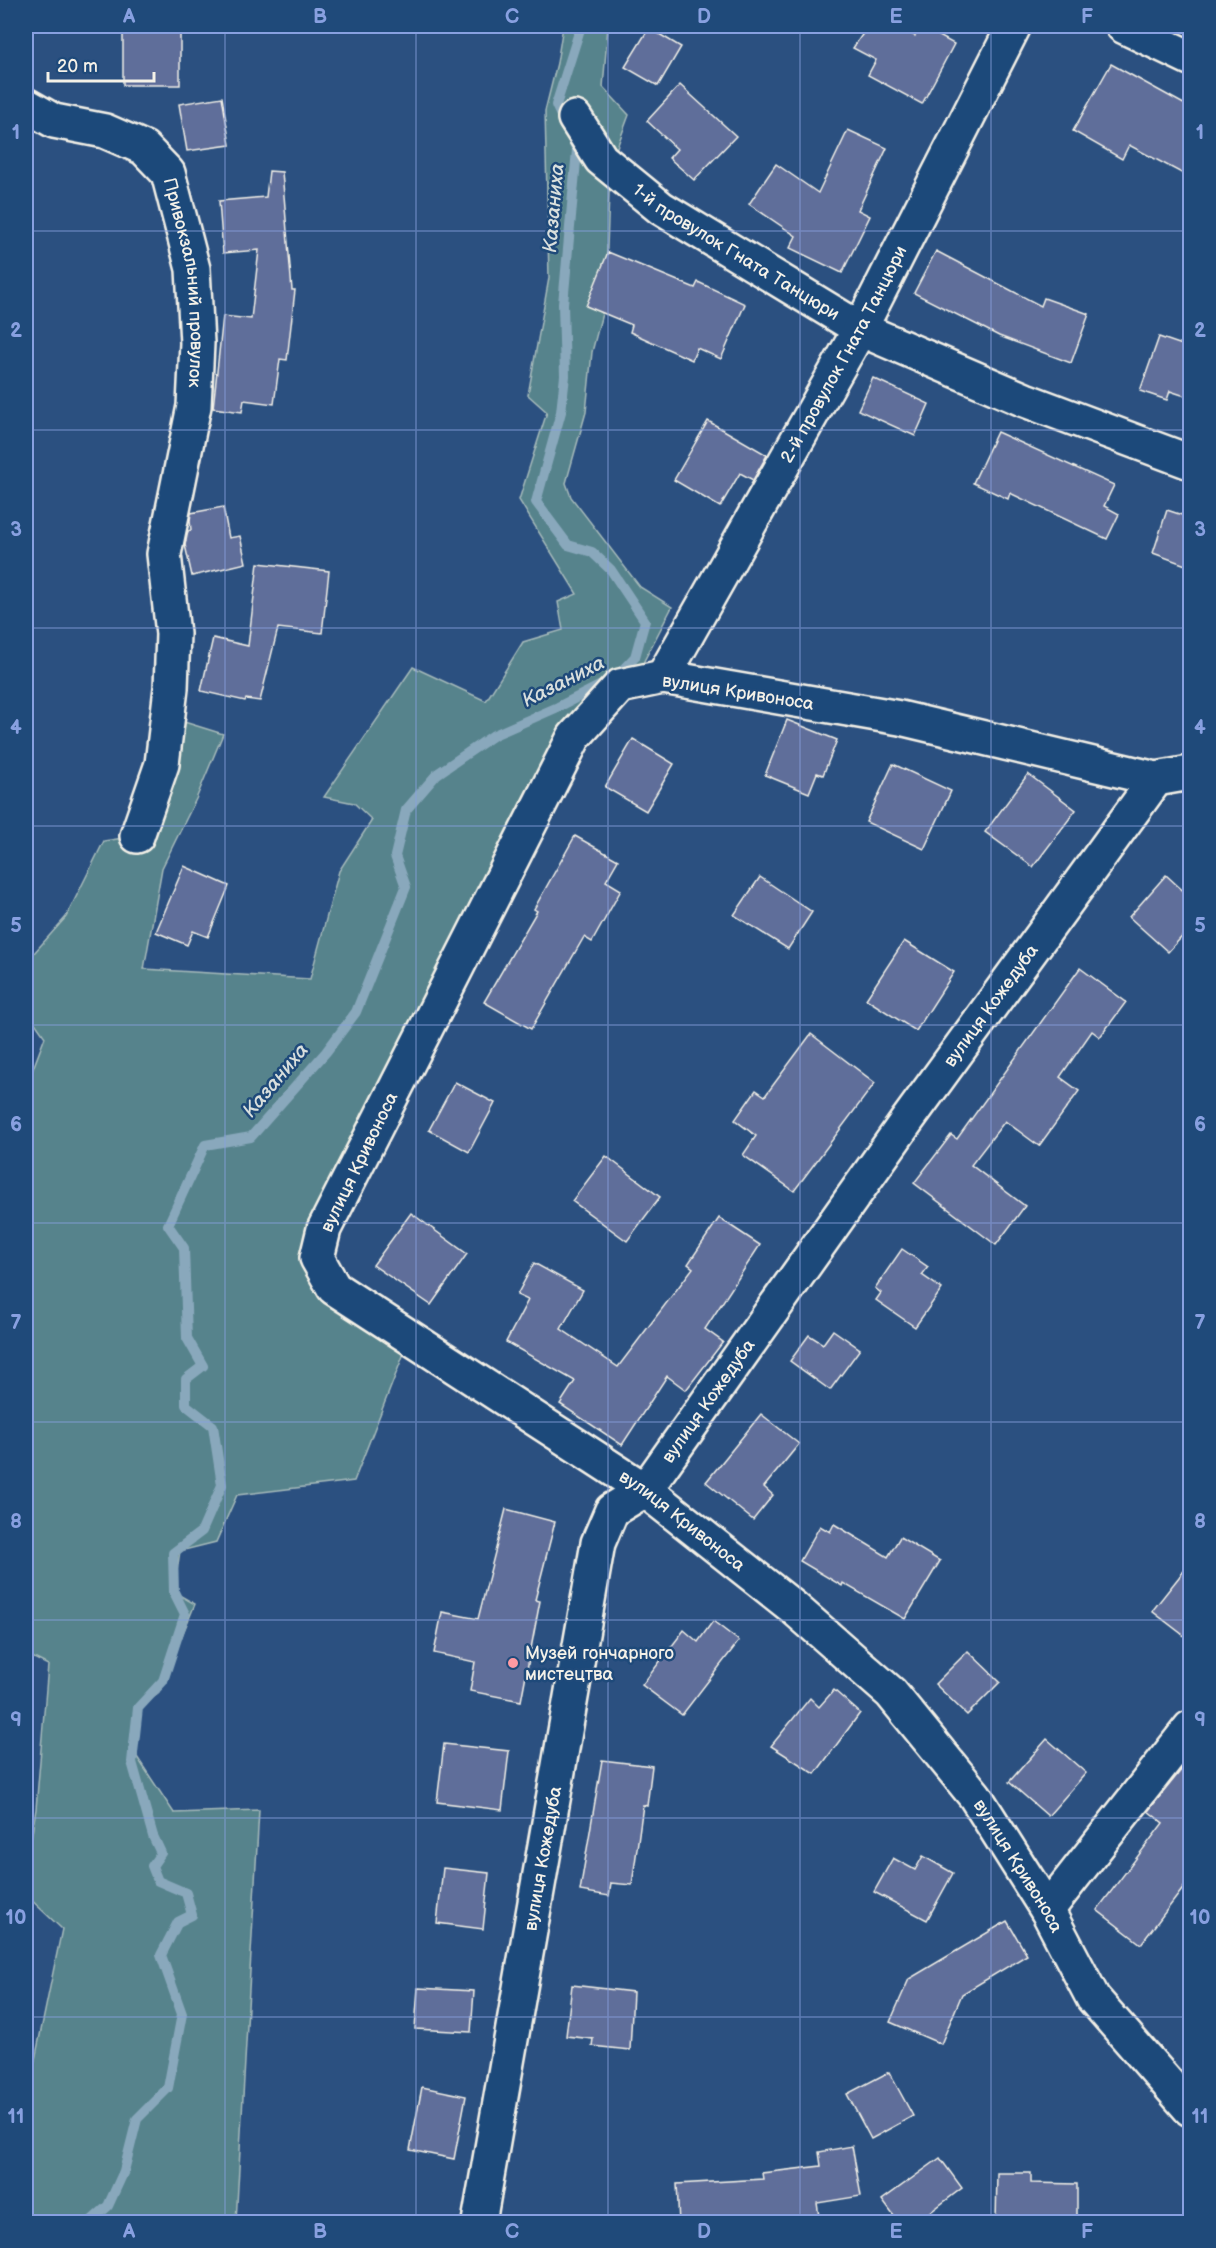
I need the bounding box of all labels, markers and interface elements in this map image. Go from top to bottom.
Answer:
text: A [122,5,136,29]
text: B [313,5,327,29]
text: C [505,5,519,29]
text: D [697,5,711,29]
text: E [890,5,903,29]
text: F [1081,5,1093,29]
scale bar [48,45,154,83]
text: 20 m [57,56,98,77]
text: 1 [12,121,20,145]
text: 1 [1196,121,1204,145]
water label: Казаниха [538,162,570,254]
street label: Привокзальний провулок [159,175,207,389]
street label: 1-й провулок Гната Танцюри [628,179,843,325]
street label: 2-й провулок Гната Танцюри [776,242,912,467]
text: 2 [10,319,22,343]
text: 2 [1194,319,1206,343]
text: 3 [10,518,22,542]
text: 3 [1194,518,1206,542]
water label: Казаниха [518,651,609,713]
street label: вулиця Кривоноса [661,670,816,715]
text: 4 [10,716,22,740]
text: 4 [1194,716,1206,740]
text: 5 [10,914,22,938]
text: 5 [1194,914,1206,938]
street label: вулиця Кожедуба [940,940,1043,1071]
water label: Казаниха [238,1039,314,1123]
street label: вулиця Кривоноса [316,1088,403,1236]
text: 6 [10,1113,22,1137]
text: 6 [1194,1113,1206,1137]
text: 7 [10,1311,22,1335]
text: 7 [1194,1311,1206,1335]
street label: вулиця Кожедуба [658,1335,760,1467]
street label: вулиця Кривоноса [615,1466,749,1576]
text: 8 [10,1510,22,1534]
text: 8 [1194,1510,1206,1534]
place label: Музей гончарного мистецтва [525,1643,674,1685]
marker: Музей гончарного мистецтва [506,1656,520,1670]
text: 9 [10,1708,22,1732]
text: 9 [1194,1708,1206,1732]
street label: вулиця Кожедуба [520,1784,566,1933]
street label: вулиця Кривоноса [969,1795,1067,1937]
text: 10 [6,1906,26,1930]
text: 10 [1190,1906,1210,1930]
text: 11 [8,2105,24,2129]
text: 11 [1192,2105,1208,2129]
text: A [122,2220,136,2244]
text: B [313,2220,327,2244]
text: C [505,2220,519,2244]
text: D [697,2220,711,2244]
text: E [890,2220,903,2244]
text: F [1081,2220,1093,2244]

